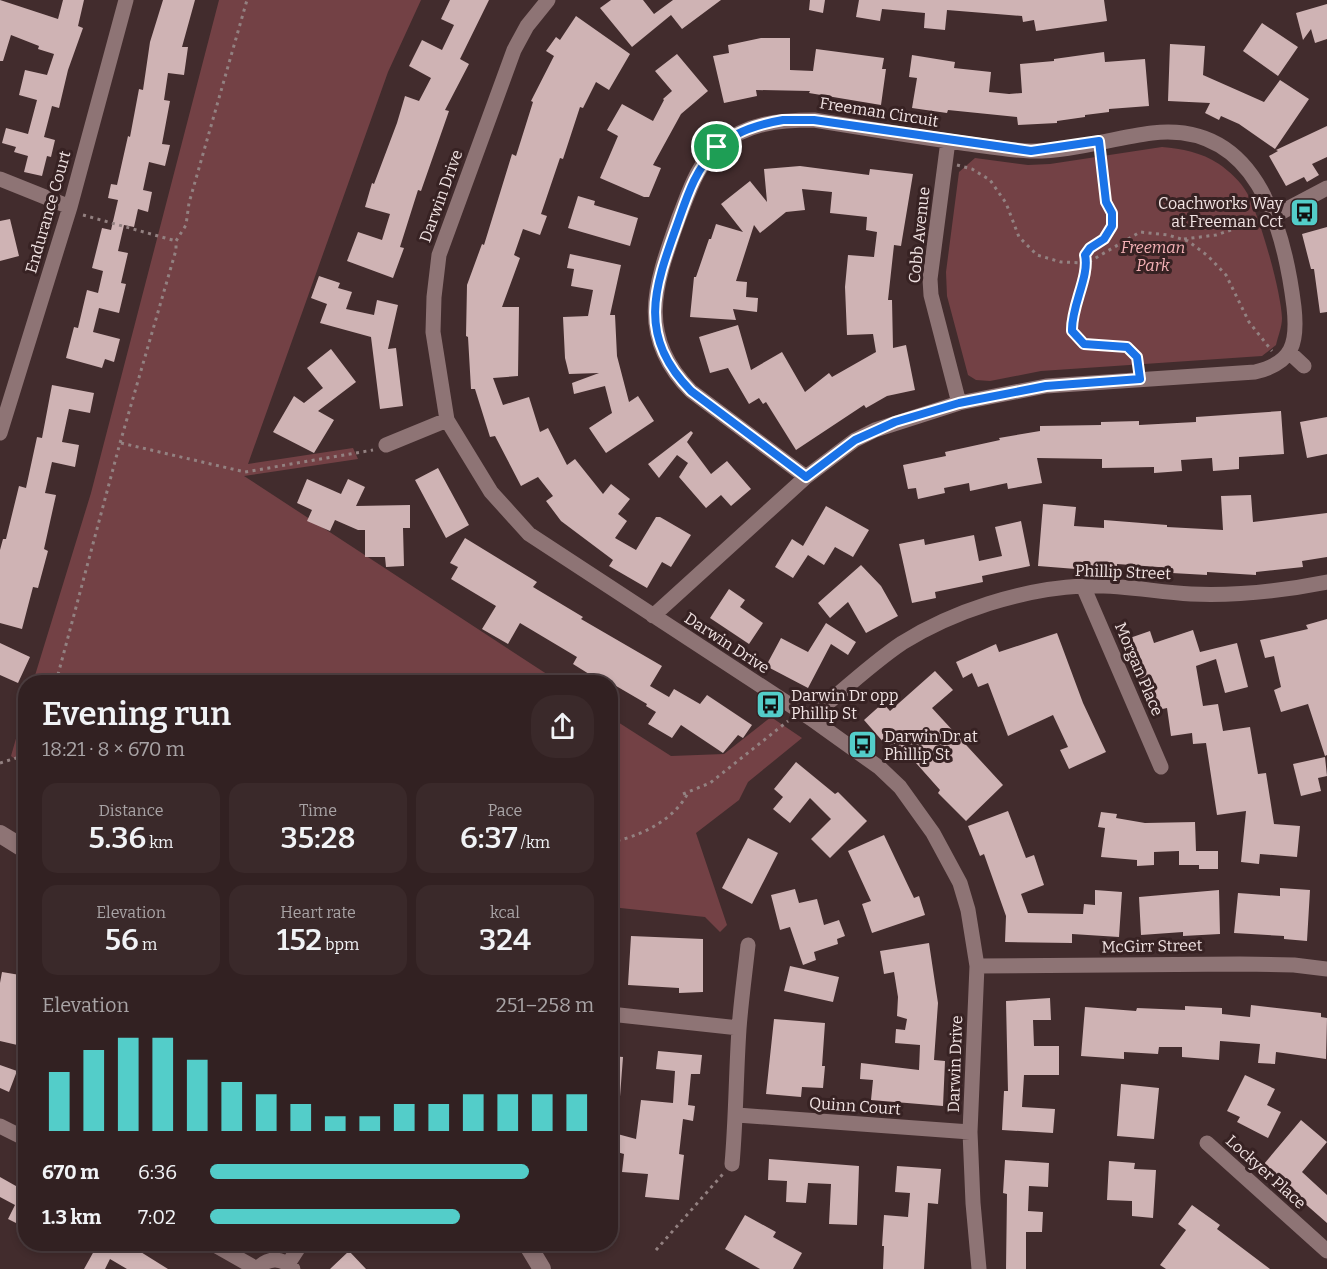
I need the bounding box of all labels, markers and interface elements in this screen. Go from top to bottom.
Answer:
street label: Freeman Circuit [818,93,940,131]
pin [691,121,742,172]
icon: arrive [700,130,733,163]
street label: Darwin Drive [415,147,467,245]
street label: Endurance Court [21,148,75,275]
street label: Cobb Avenue [904,186,934,284]
place label: Coachworks Way at Freeman Cct [1158,194,1284,231]
bus stop icon: Coachworks Way at Freeman Cct [1288,196,1320,228]
park label: Freeman Park [1121,238,1185,275]
street label: Phillip Street [1075,561,1171,583]
street label: Darwin Drive [681,609,773,677]
street label: Morgan Place [1111,619,1167,719]
place label: Darwin Dr opp Phillip St [791,686,899,723]
bus stop icon: Darwin Dr opp Phillip St [754,688,786,720]
text: Evening run [42,694,231,734]
button: share [531,695,594,758]
place label: Darwin Dr at Phillip St [884,727,978,764]
bus stop icon: Darwin Dr at Phillip St [847,729,879,761]
text: 18:21 · 8 × 670 m [42,737,185,761]
text: Distance [99,801,163,820]
text: Time [299,801,337,820]
text: Pace [488,801,522,820]
text: 5.36 [89,820,146,856]
text: 35:28 [280,820,356,856]
text: 6:37 [460,820,517,856]
text: km [146,833,173,852]
text: /km [517,833,550,852]
text: Elevation [96,903,166,922]
text: Heart rate [280,903,356,922]
text: kcal [490,903,520,922]
text: 56 [105,922,139,958]
text: 152 [277,922,322,958]
text: 324 [479,922,531,958]
text: m [139,935,157,954]
text: bpm [322,935,359,954]
street label: McGirr Street [1101,936,1203,956]
text: Elevation [42,993,129,1017]
text: 251–258 m [496,993,594,1017]
street label: Darwin Drive [944,1015,966,1113]
street label: Quinn Court [808,1093,902,1119]
street label: Lockyer Place [1222,1131,1310,1213]
text: 670 m [42,1160,99,1184]
text: 6:36 [138,1160,177,1184]
text: 1.3 km [42,1205,101,1229]
text: 7:02 [138,1205,176,1229]

